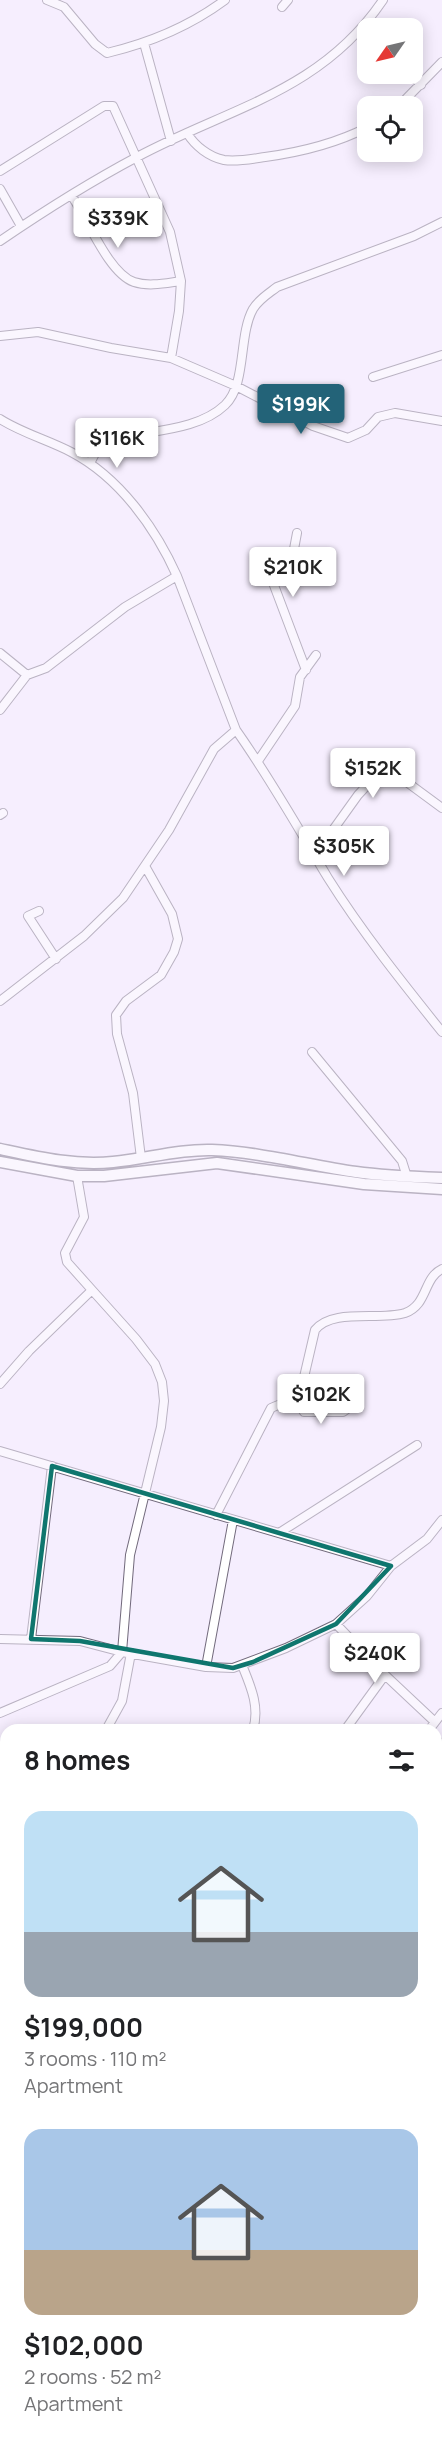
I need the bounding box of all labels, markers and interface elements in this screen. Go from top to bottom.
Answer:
north arrow [357,18,423,84]
map controls [357,18,423,162]
button: locate [357,96,423,162]
pin: $339K [76,198,160,249]
text: $339K [87,204,149,231]
pin: $199K [259,384,343,435]
text: $199K [271,390,331,417]
pin: $116K [75,418,159,469]
text: $116K [89,424,145,451]
pin: $210K [251,547,335,598]
text: $210K [263,553,323,580]
pin: $152K [331,748,415,799]
text: $152K [344,754,402,781]
pin: $305K [302,826,386,877]
text: $305K [313,832,375,859]
pin: $102K [279,1374,363,1425]
text: $102K [291,1380,351,1407]
pin: $240K [333,1633,417,1684]
text: $240K [344,1639,406,1666]
text: 8 homes [24,1742,130,1778]
icon: filters [385,1744,418,1777]
icon: home [167,1850,275,1958]
text: $199,000 [24,2009,143,2045]
text: 3 rooms · 110 m² [24,2045,166,2072]
text: Apartment [24,2072,123,2099]
icon: home [167,2168,275,2276]
text: $102,000 [24,2327,144,2363]
text: 2 rooms · 52 m² [24,2363,161,2390]
text: Apartment [24,2390,123,2417]

